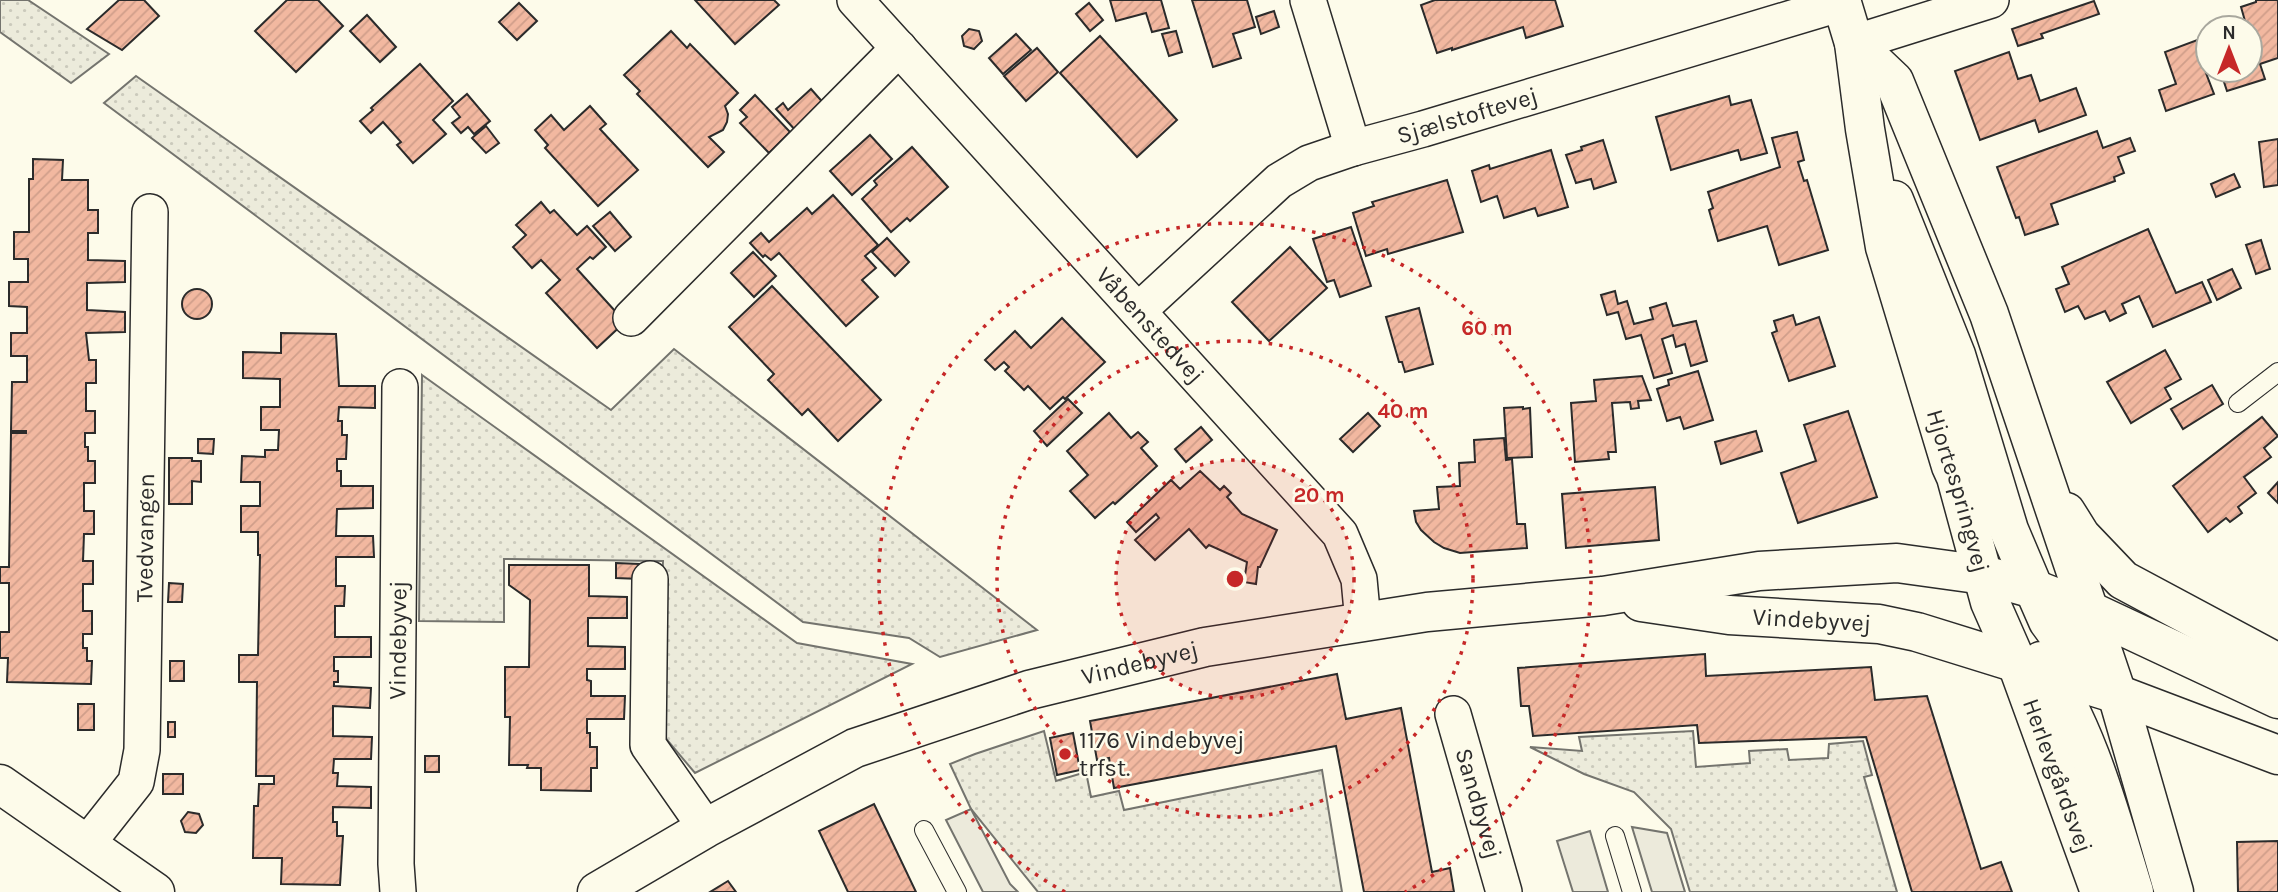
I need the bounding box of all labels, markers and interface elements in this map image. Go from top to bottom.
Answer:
north arrow [2194,14,2264,84]
text: N [2222,22,2236,44]
street label: Sjælstoftevej [1394,81,1541,149]
street label: Våbenstedvej [1090,261,1210,389]
text: 60 m [1461,316,1513,340]
text: 40 m [1377,399,1429,423]
street label: Hjortespringvej [1921,406,1995,576]
street label: Tvedvangen [130,473,160,602]
text: 20 m [1293,483,1345,507]
centre of rings [1223,567,1247,591]
street label: Vindebyvej [383,580,412,700]
street label: Vindebyvej [1752,602,1872,638]
street label: Vindebyvej [1079,635,1201,691]
street label: Herlevgårdsvej [2017,695,2099,857]
place label: 1176 Vindebyvej trfst. [1079,726,1245,782]
street label: Sandbyvej [1449,745,1508,862]
marker: 1176 Vindebyvej trfst. [1057,746,1073,762]

